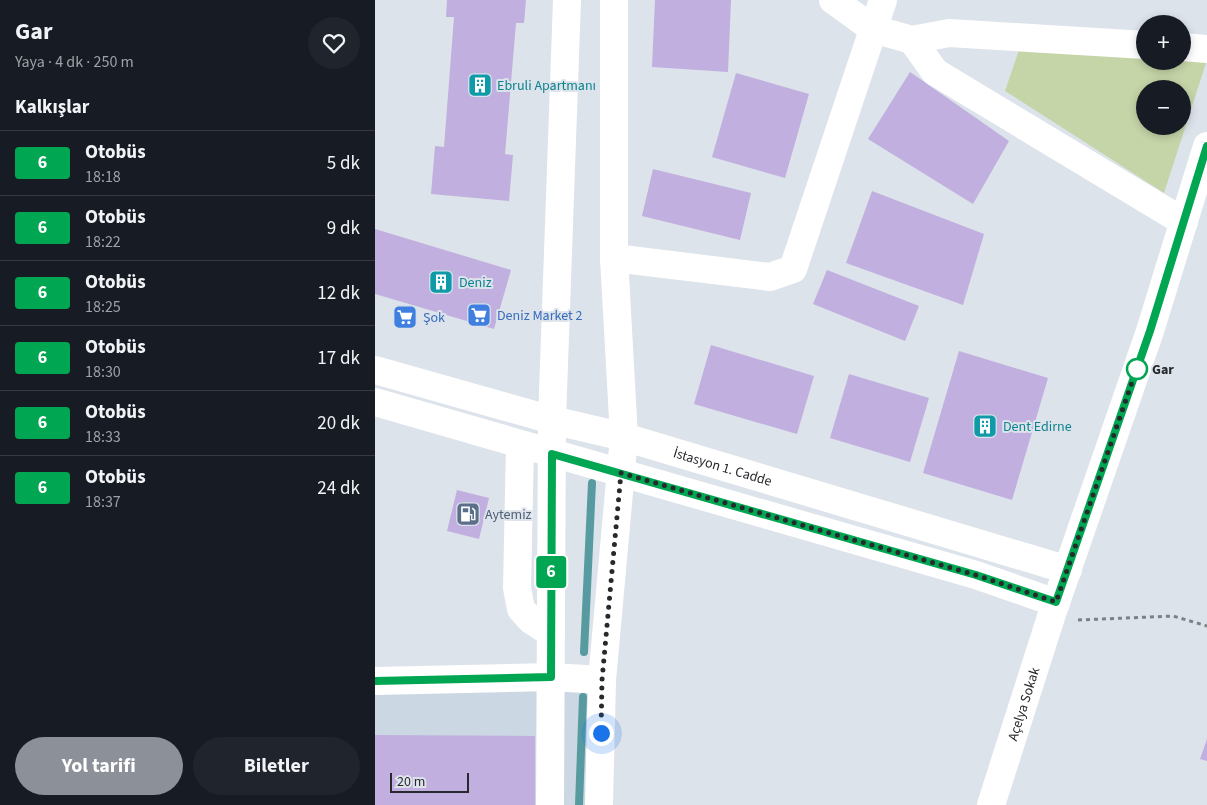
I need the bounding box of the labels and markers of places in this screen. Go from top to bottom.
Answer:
building icon: Ebruli Apartmanı [467,72,493,98]
place label: Ebruli Apartmanı [497,76,596,96]
building icon: Deniz [428,269,454,295]
place label: Deniz [459,273,492,293]
supermarket icon: Deniz Market 2 [466,302,492,328]
supermarket icon: Şok [392,304,418,330]
place label: Deniz Market 2 [497,306,583,326]
place label: Şok [423,308,445,328]
marker: Gar [1126,358,1148,380]
place label: Gar [1152,360,1174,380]
building icon: Dent Edirne [972,413,998,439]
place label: Dent Edirne [1003,417,1072,437]
fuel station icon: Aytemiz [455,501,481,527]
place label: Aytemiz [485,505,532,525]

